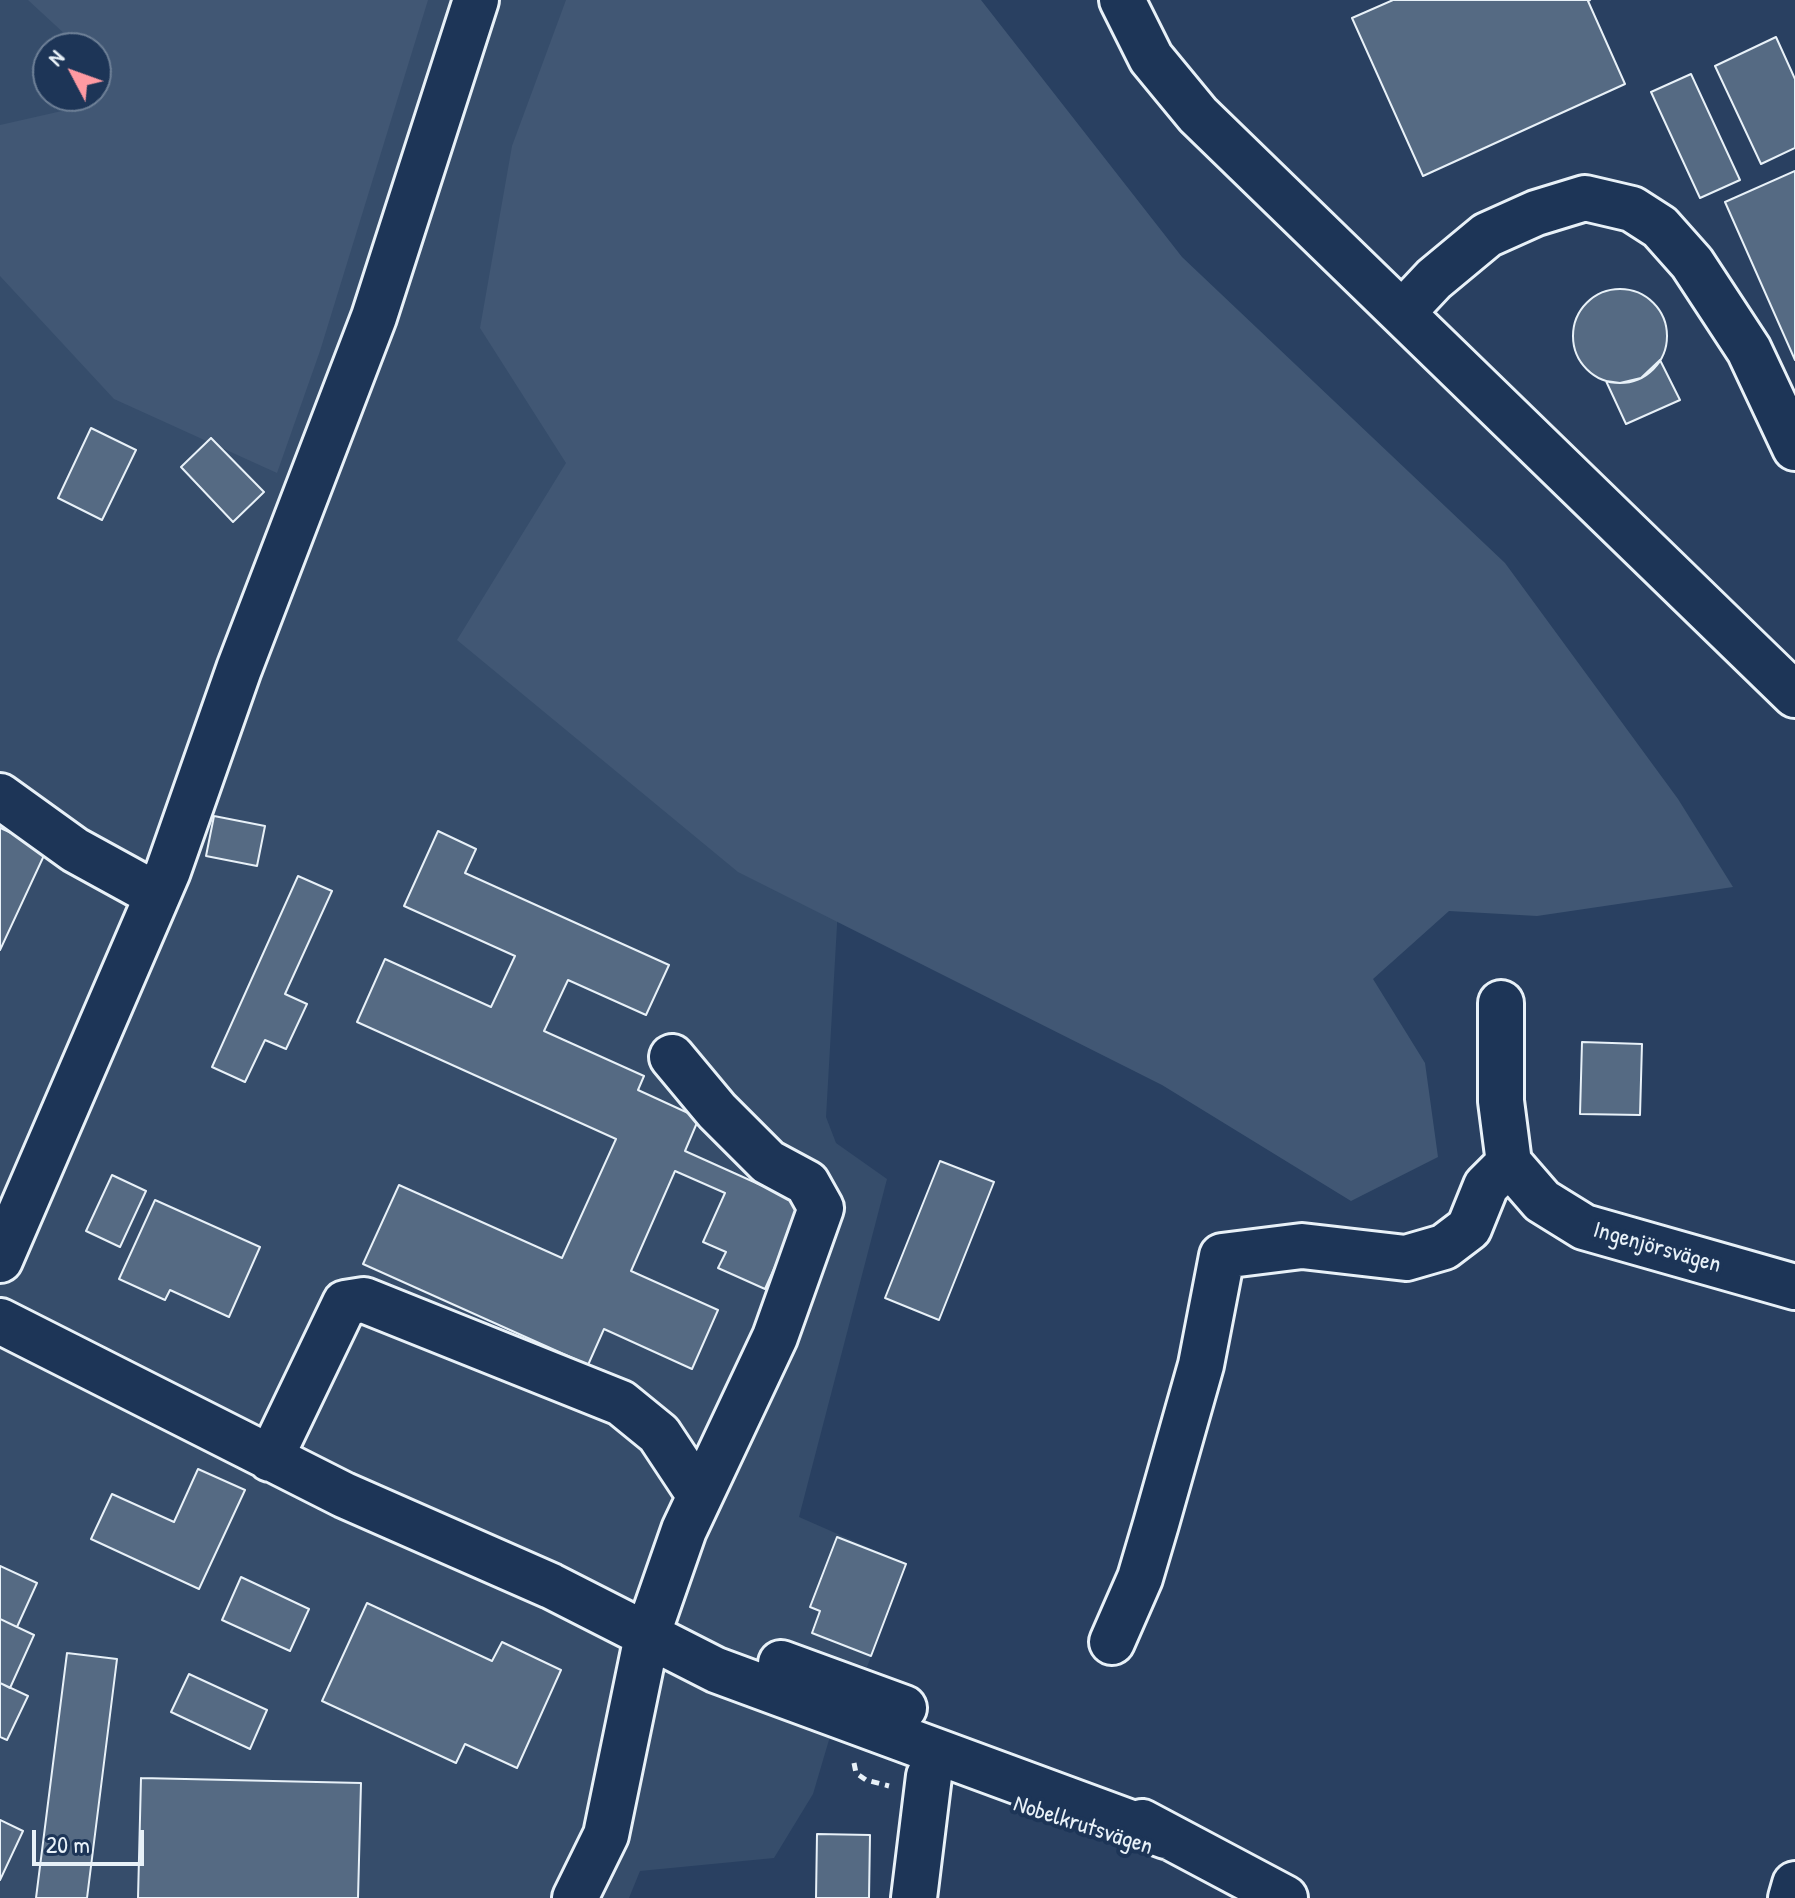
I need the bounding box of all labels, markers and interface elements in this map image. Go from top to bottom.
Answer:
north arrow [32,32,112,112]
text: N [40,43,71,72]
street label: Ingenjörsvägen [1590,1216,1724,1280]
street label: Nobelkrutsvägen [1010,1790,1156,1862]
scale bar [36,1814,148,1864]
text: 20 m [46,1828,90,1860]

